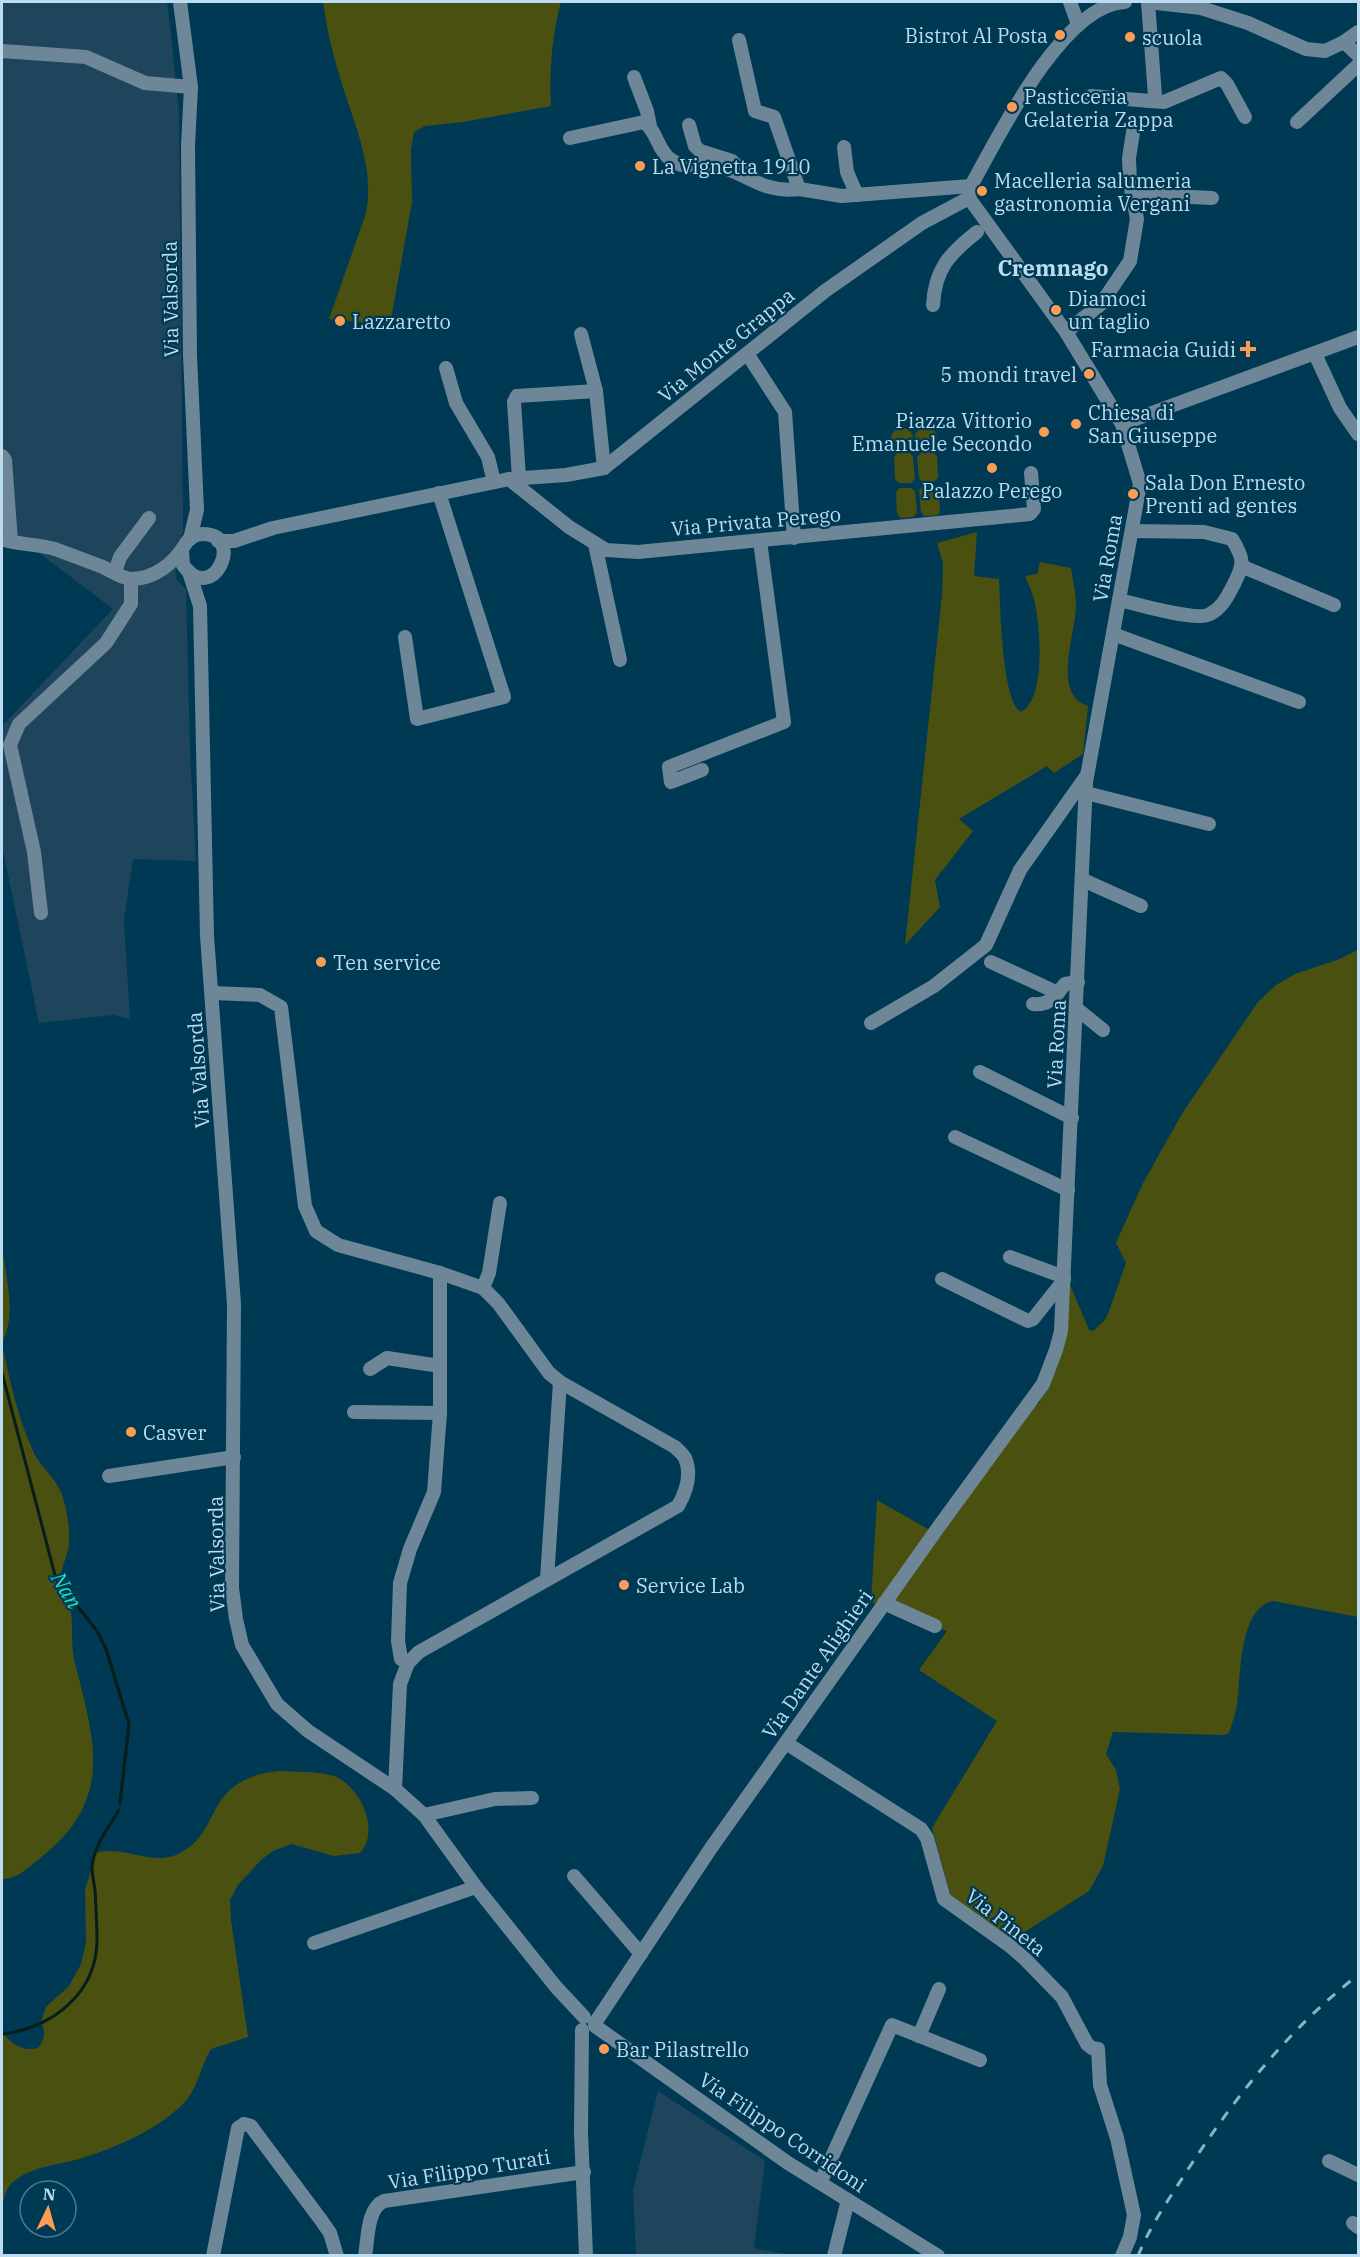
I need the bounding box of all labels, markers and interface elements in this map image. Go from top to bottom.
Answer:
place label: Bistrot Al Posta [905,22,1048,49]
place label: scuola [1142,24,1203,51]
marker: Bistrot Al Posta [1053,28,1067,42]
marker: scuola [1123,30,1137,44]
place label: Pasticceria Gelateria Zappa [1024,83,1174,133]
marker: Pasticceria Gelateria Zappa [1005,100,1019,114]
place label: La Vignetta 1910 [652,153,810,180]
marker: La Vignetta 1910 [633,159,647,173]
place label: Macelleria salumeria gastronomia Vergani [994,167,1192,217]
marker: Macelleria salumeria gastronomia Vergani [975,184,989,198]
street label: Via Valsorda [155,240,185,358]
district label: Cremnago [997,253,1109,282]
street label: Via Monte Grappa [652,281,800,409]
place label: Diamoci un taglio [1068,285,1150,335]
marker: Diamoci un taglio [1049,303,1063,317]
place label: Lazzaretto [352,308,451,335]
marker: Lazzaretto [333,314,347,328]
place label: Farmacia Guidi [1091,336,1236,363]
marker: Farmacia Guidi [1241,342,1255,356]
place label: 5 mondi travel [940,361,1077,388]
marker: 5 mondi travel [1082,367,1096,381]
place label: Chiesa di San Giuseppe [1088,399,1217,449]
place label: Piazza Vittorio Emanuele Secondo [852,407,1032,457]
marker: Chiesa di San Giuseppe [1069,417,1083,431]
marker: Piazza Vittorio Emanuele Secondo [1037,425,1051,439]
marker: Palazzo Perego [985,461,999,475]
place label: Sala Don Ernesto Prenti ad gentes [1145,469,1305,519]
place label: Palazzo Perego [922,477,1062,504]
marker: Sala Don Ernesto Prenti ad gentes [1126,487,1140,501]
street label: Via Privata Perego [670,500,842,542]
street label: Via Roma [1086,512,1128,604]
place label: Ten service [333,949,441,976]
marker: Ten service [314,955,328,969]
street label: Via Roma [1040,999,1072,1089]
street label: Via Valsorda [180,1011,216,1129]
place label: Casver [143,1419,206,1446]
marker: Casver [124,1425,138,1439]
street label: Via Valsorda [201,1495,231,1613]
water label: Nan [45,1566,89,1614]
place label: Service Lab [636,1572,745,1599]
marker: Service Lab [617,1578,631,1592]
street label: Via Dante Alighieri [755,1584,879,1744]
street label: Via Pineta [960,1882,1052,1962]
place label: Bar Pilastrello [616,2036,749,2063]
marker: Bar Pilastrello [597,2042,611,2056]
street label: Via Filippo Corridoni [694,2066,872,2198]
street label: Via Filippo Turati [386,2143,552,2195]
north arrow [18,2179,78,2239]
text: N [42,2184,56,2205]

